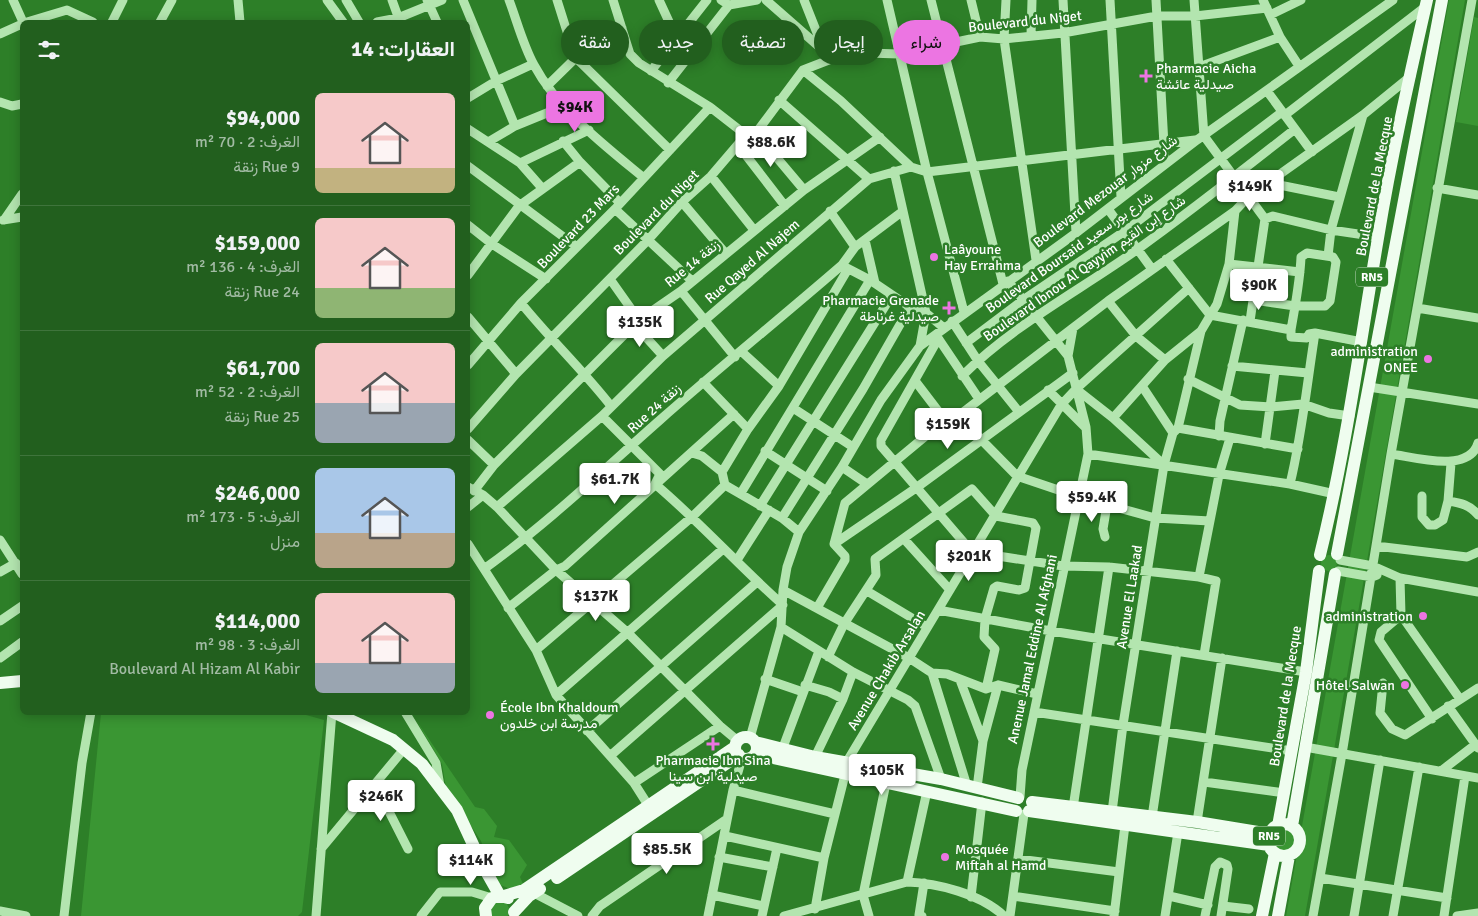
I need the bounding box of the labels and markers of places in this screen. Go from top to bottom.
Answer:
place label: Pharmacie Aicha صيدلية عائشة [1156,60,1256,93]
marker: Pharmacie Aicha صيدلية عائشة [1140,70,1152,82]
pin: $94K [545,90,605,133]
pin: $88.6K [730,126,812,168]
pin: $149K [1215,170,1285,212]
place label: Laâyoune Hay Errahma [944,241,1021,274]
marker: Laâyoune Hay Errahma [928,251,940,263]
pin: $90K [1229,268,1289,311]
place label: Pharmacie Grenade صيدلية غرناطة [822,292,939,325]
marker: Pharmacie Grenade صيدلية غرناطة [943,302,955,314]
pin: $135K [605,306,675,348]
place label: administration ONEE [1330,343,1418,376]
marker: administration ONEE [1422,353,1434,365]
pin: $159K [913,408,983,450]
pin: $61.7K [574,462,656,505]
pin: $59.4K [1051,480,1133,523]
pin: $201K [934,540,1004,582]
pin: $137K [561,580,631,622]
place label: administration [1325,608,1413,625]
marker: administration [1417,610,1429,622]
place label: Hôtel Salwan [1316,677,1395,694]
marker: Hôtel Salwan [1399,679,1411,691]
place label: École Ibn Khaldoum مدرسة ابن خلدون [500,699,618,732]
marker: École Ibn Khaldoum مدرسة ابن خلدون [484,709,496,721]
marker: Pharmacie Ibn Sina صيدلية ابن سينا [707,738,719,750]
place label: Pharmacie Ibn Sina صيدلية ابن سينا [655,752,771,785]
pin: $105K [847,754,917,796]
pin: $246K [346,780,416,822]
pin: $85.5K [626,832,708,875]
place label: Mosquée Miftah al Hamd [955,841,1046,874]
pin: $114K [436,844,506,886]
marker: Mosquée Miftah al Hamd [939,851,951,863]

